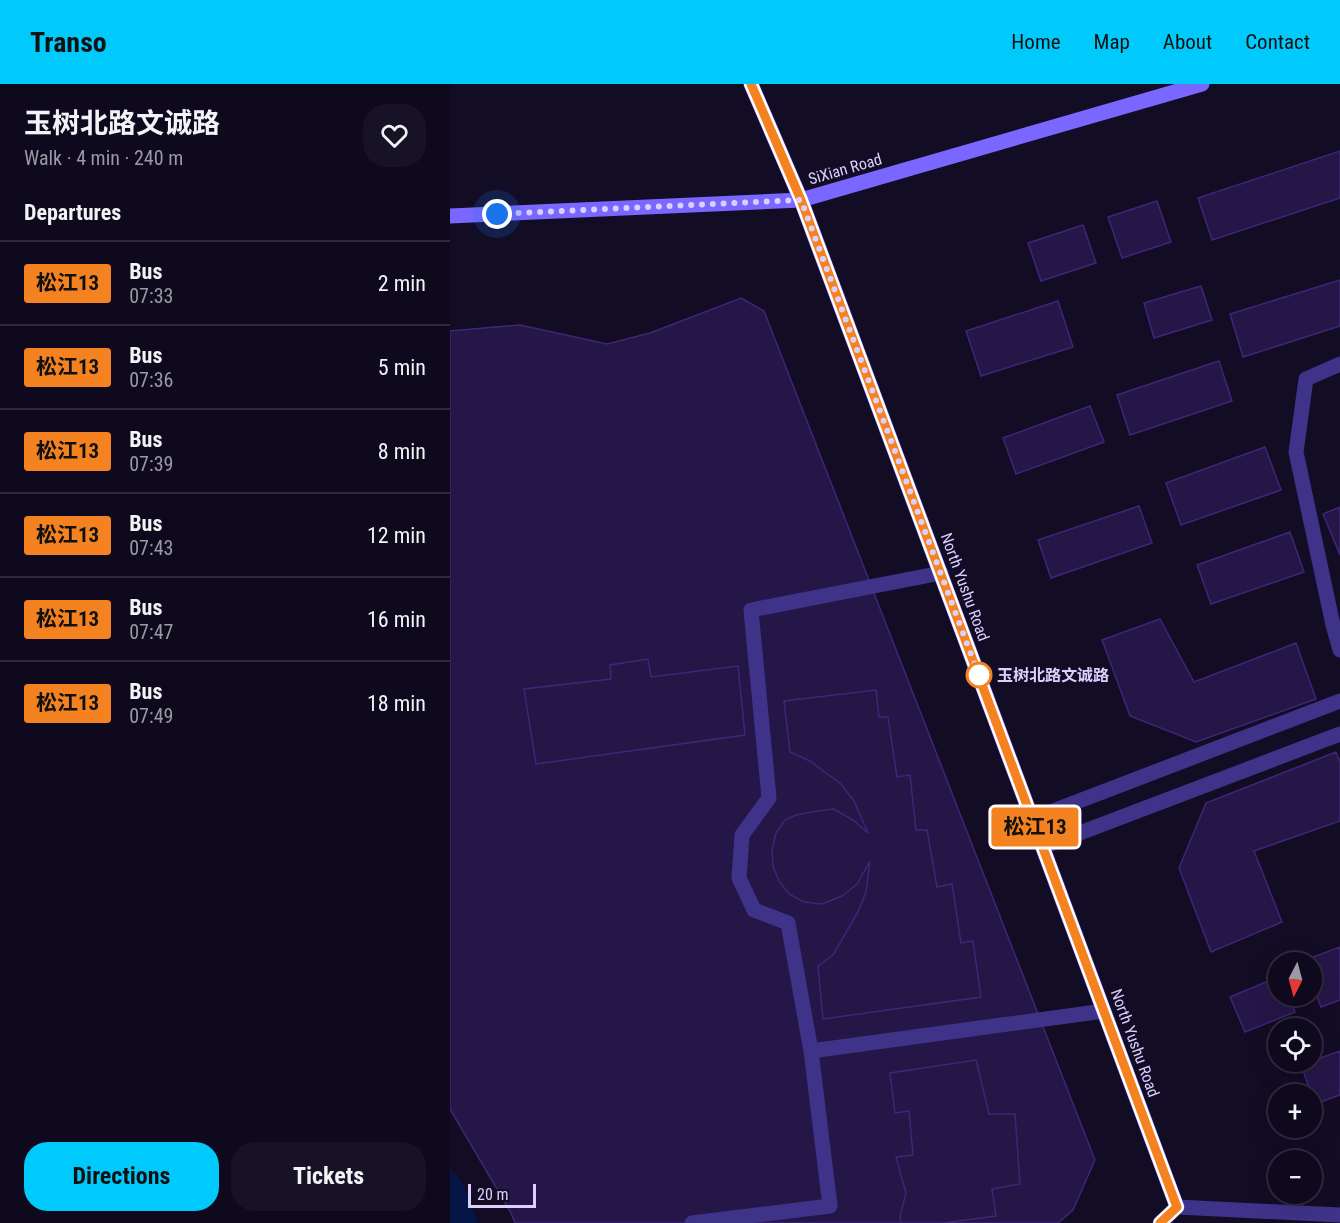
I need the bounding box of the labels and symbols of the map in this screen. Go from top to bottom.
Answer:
street label: SiXian Road [806,149,884,189]
your location [482,199,512,229]
street label: North Yushu Road [937,530,993,644]
marker: 玉树北路文诚路 [966,662,992,688]
place label: 玉树北路文诚路 [997,666,1109,685]
line badge: 松江13 [993,808,1077,846]
north arrow [1268,952,1322,1006]
street label: North Yushu Road [1107,986,1163,1100]
scale bar [468,1181,536,1208]

